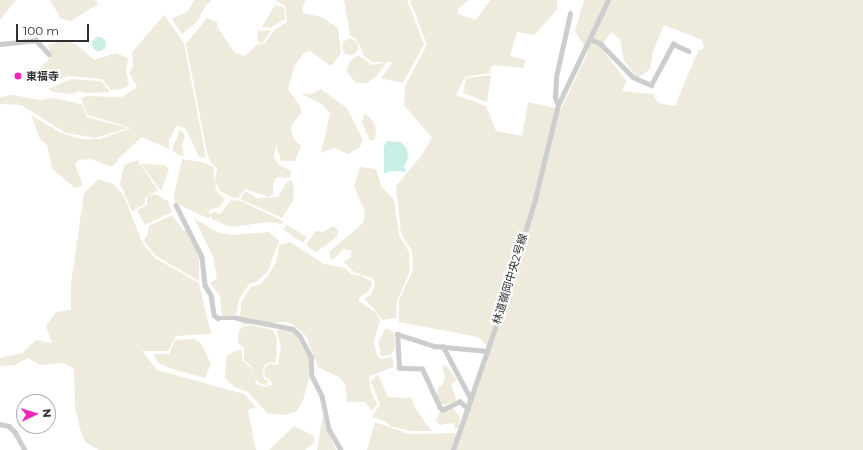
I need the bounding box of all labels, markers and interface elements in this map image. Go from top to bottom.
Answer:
scale bar [18,16,91,42]
text: 100 m [23,23,59,38]
place label: 東福寺 [26,69,59,83]
marker: 東福寺 [13,71,23,81]
street label: 林道嶺岡中央2号線 [490,232,530,326]
north arrow [16,394,56,434]
text: N [40,408,54,418]

